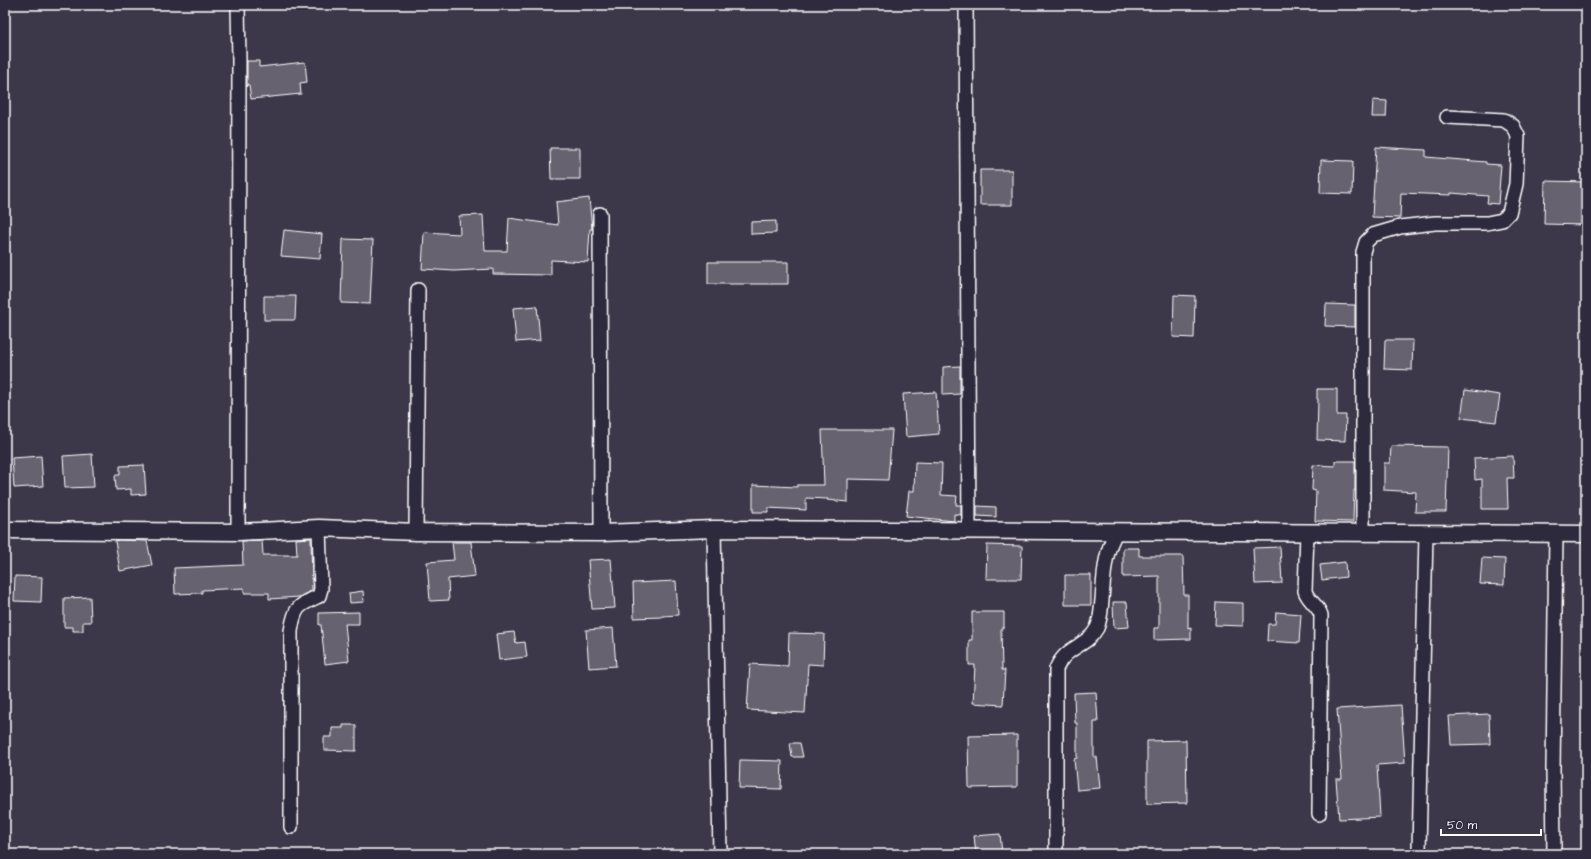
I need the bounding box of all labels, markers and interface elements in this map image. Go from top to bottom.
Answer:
scale bar [1441,811,1541,837]
text: 50 m [1447,817,1478,834]

